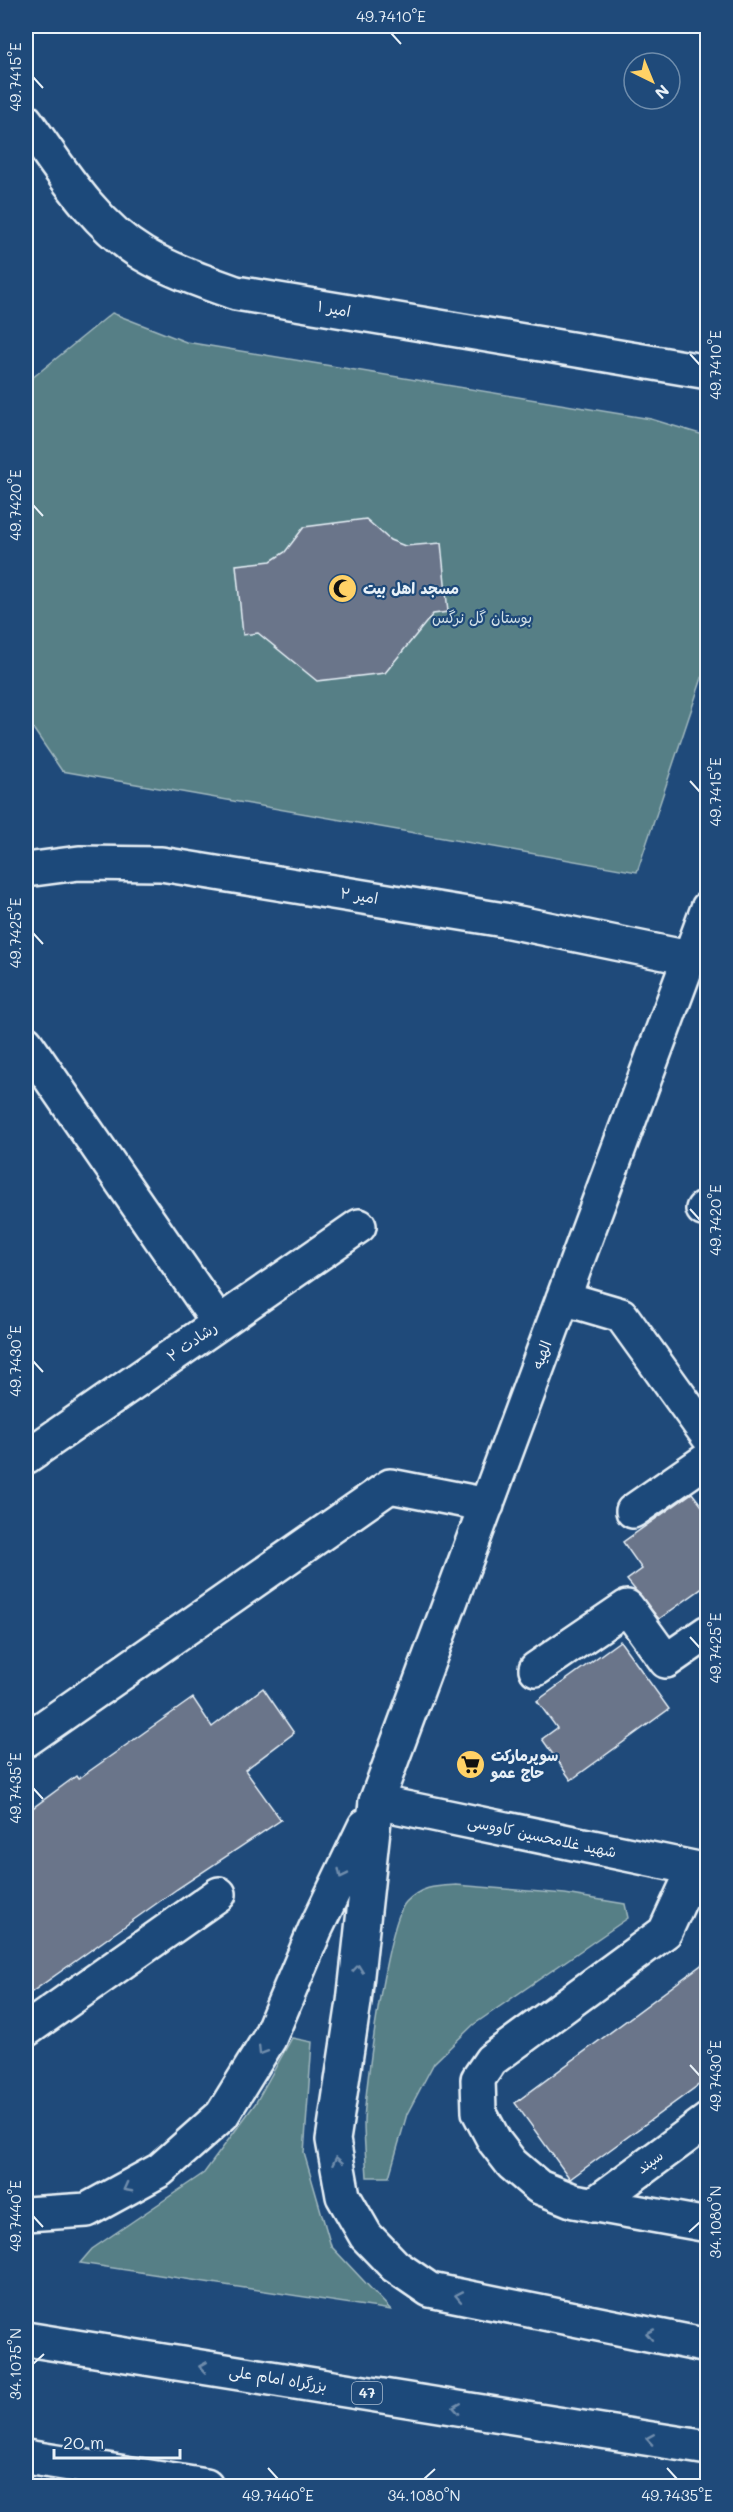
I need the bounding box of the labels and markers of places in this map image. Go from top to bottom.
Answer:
mosque icon: مسجد اهل بیت [326,573,358,605]
place label: مسجد اهل بیت [363,578,459,598]
place label: سوپرمارکت حاج عمو [490,1745,558,1783]
supermarket icon: سوپرمارکت حاج عمو [454,1749,486,1781]

